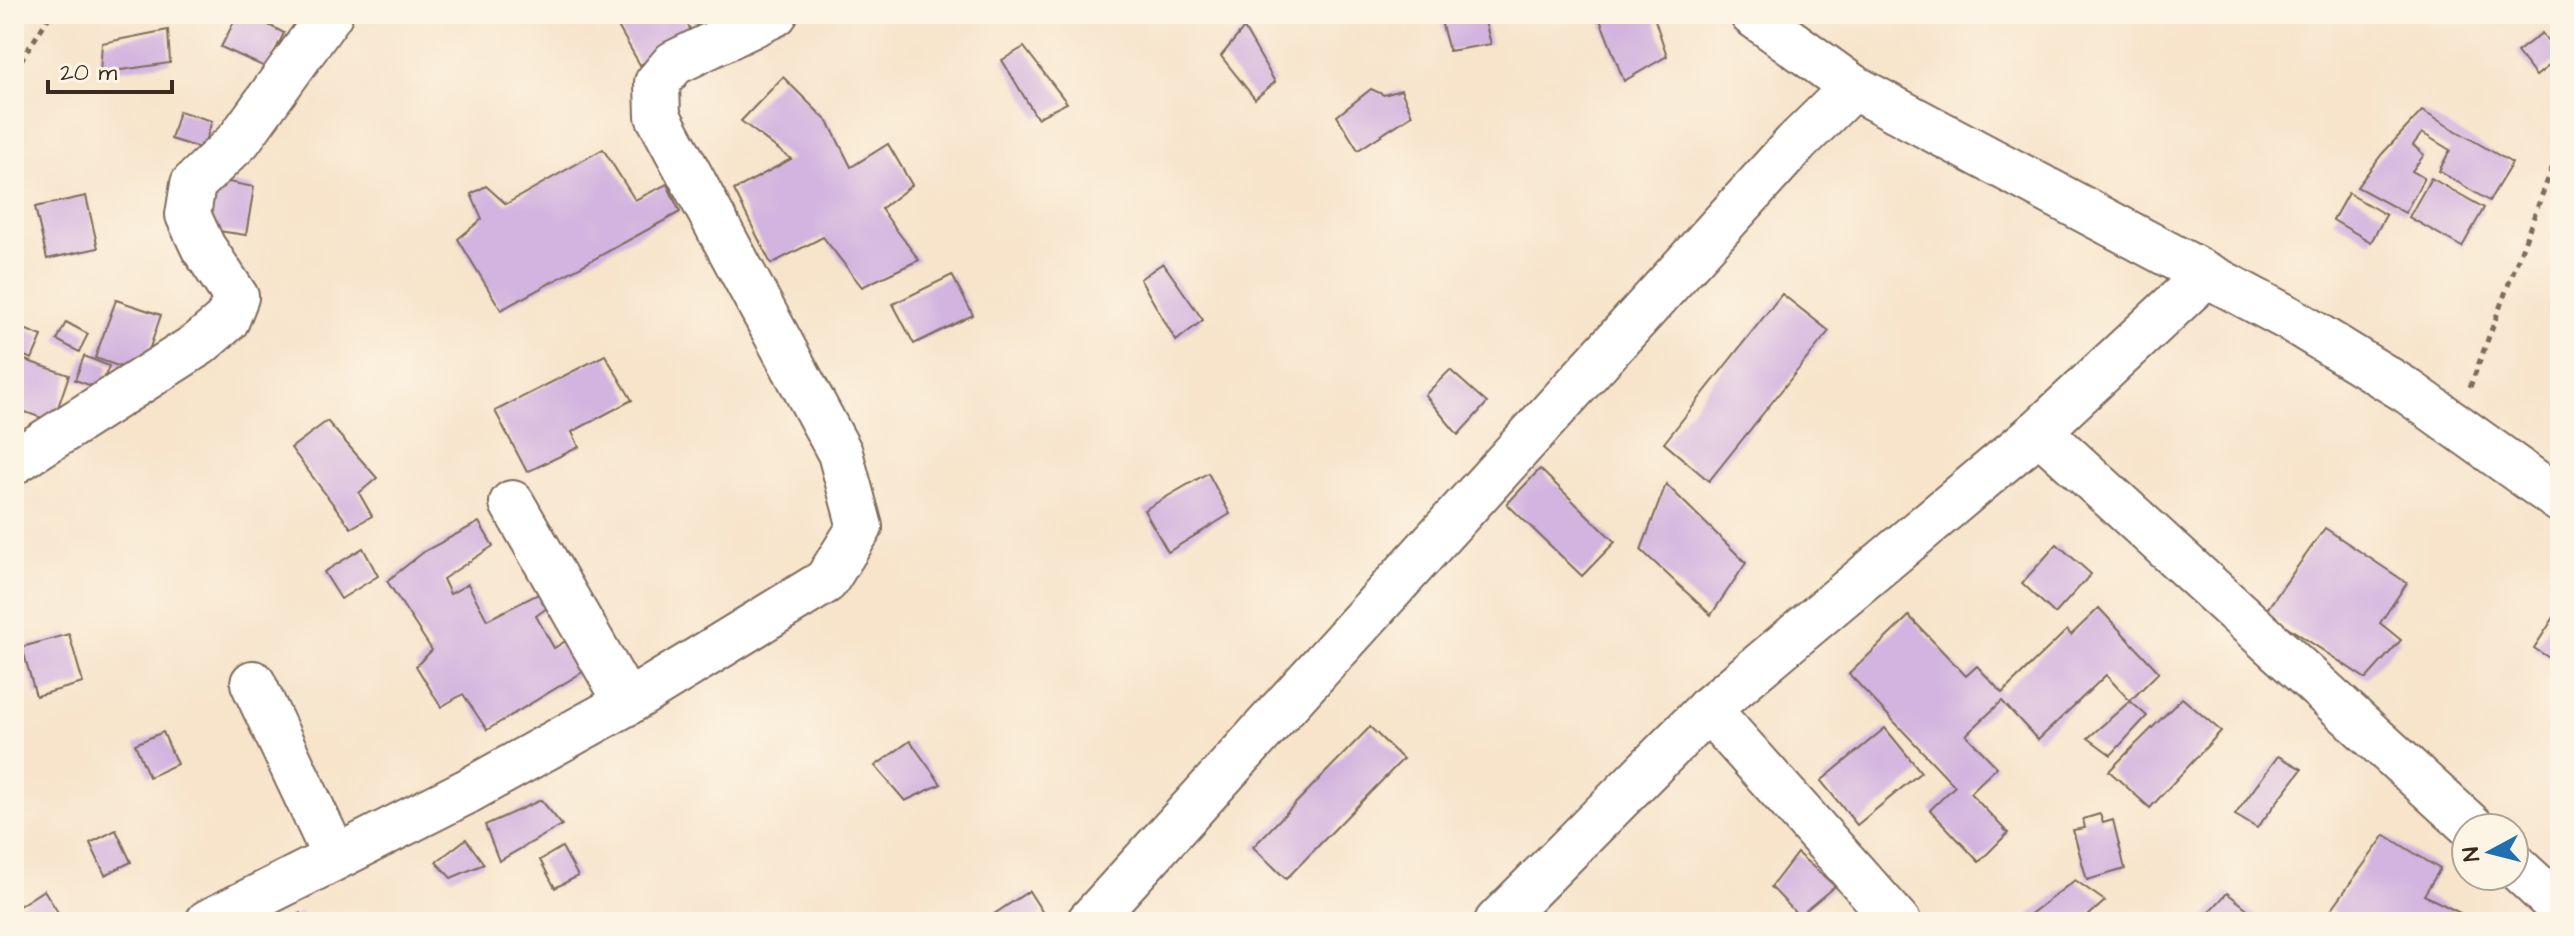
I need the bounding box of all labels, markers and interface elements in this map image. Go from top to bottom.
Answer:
scale bar [48,44,172,94]
text: 20 m [60,56,117,90]
north arrow [2450,812,2530,892]
text: N [2455,845,2488,863]

